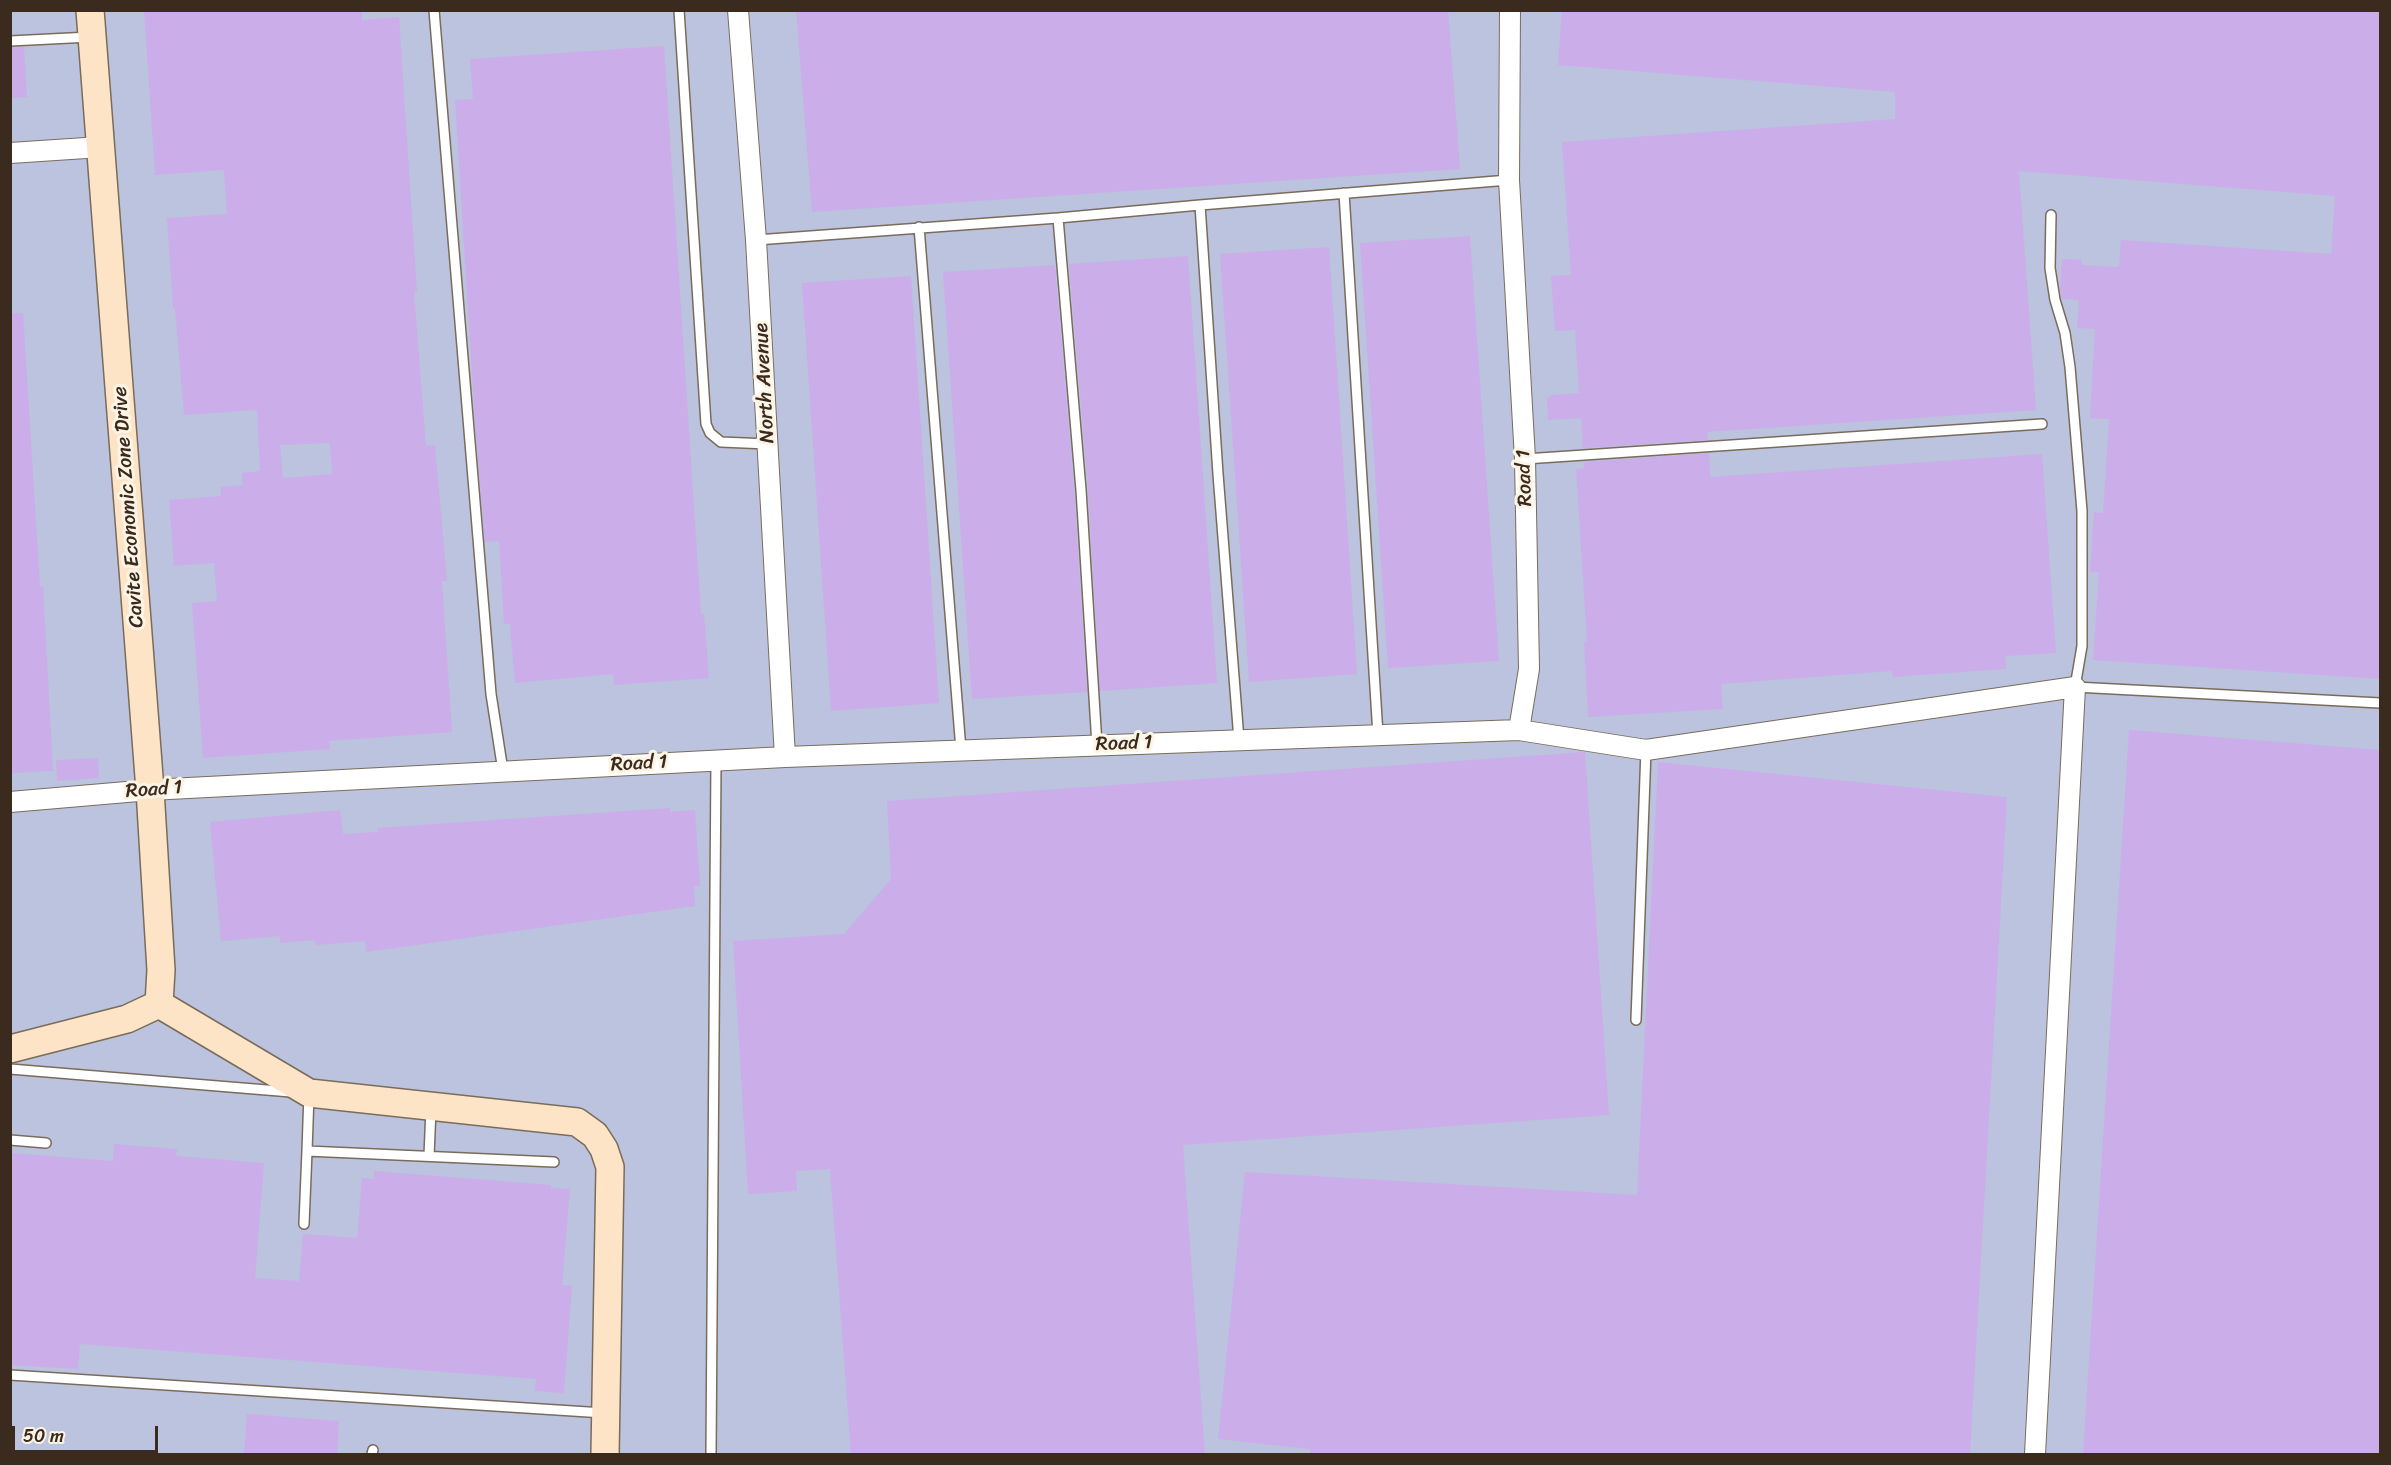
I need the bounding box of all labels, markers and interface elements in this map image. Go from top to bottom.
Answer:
street label: North Avenue [750,322,780,444]
street label: Cavite Economic Zone Drive [109,386,149,628]
street label: Road 1 [1512,449,1538,507]
street label: Road 1 [1095,731,1153,757]
street label: Road 1 [610,751,668,777]
street label: Road 1 [125,776,183,804]
scale bar [15,1414,160,1452]
text: 50 m [23,1420,64,1452]

